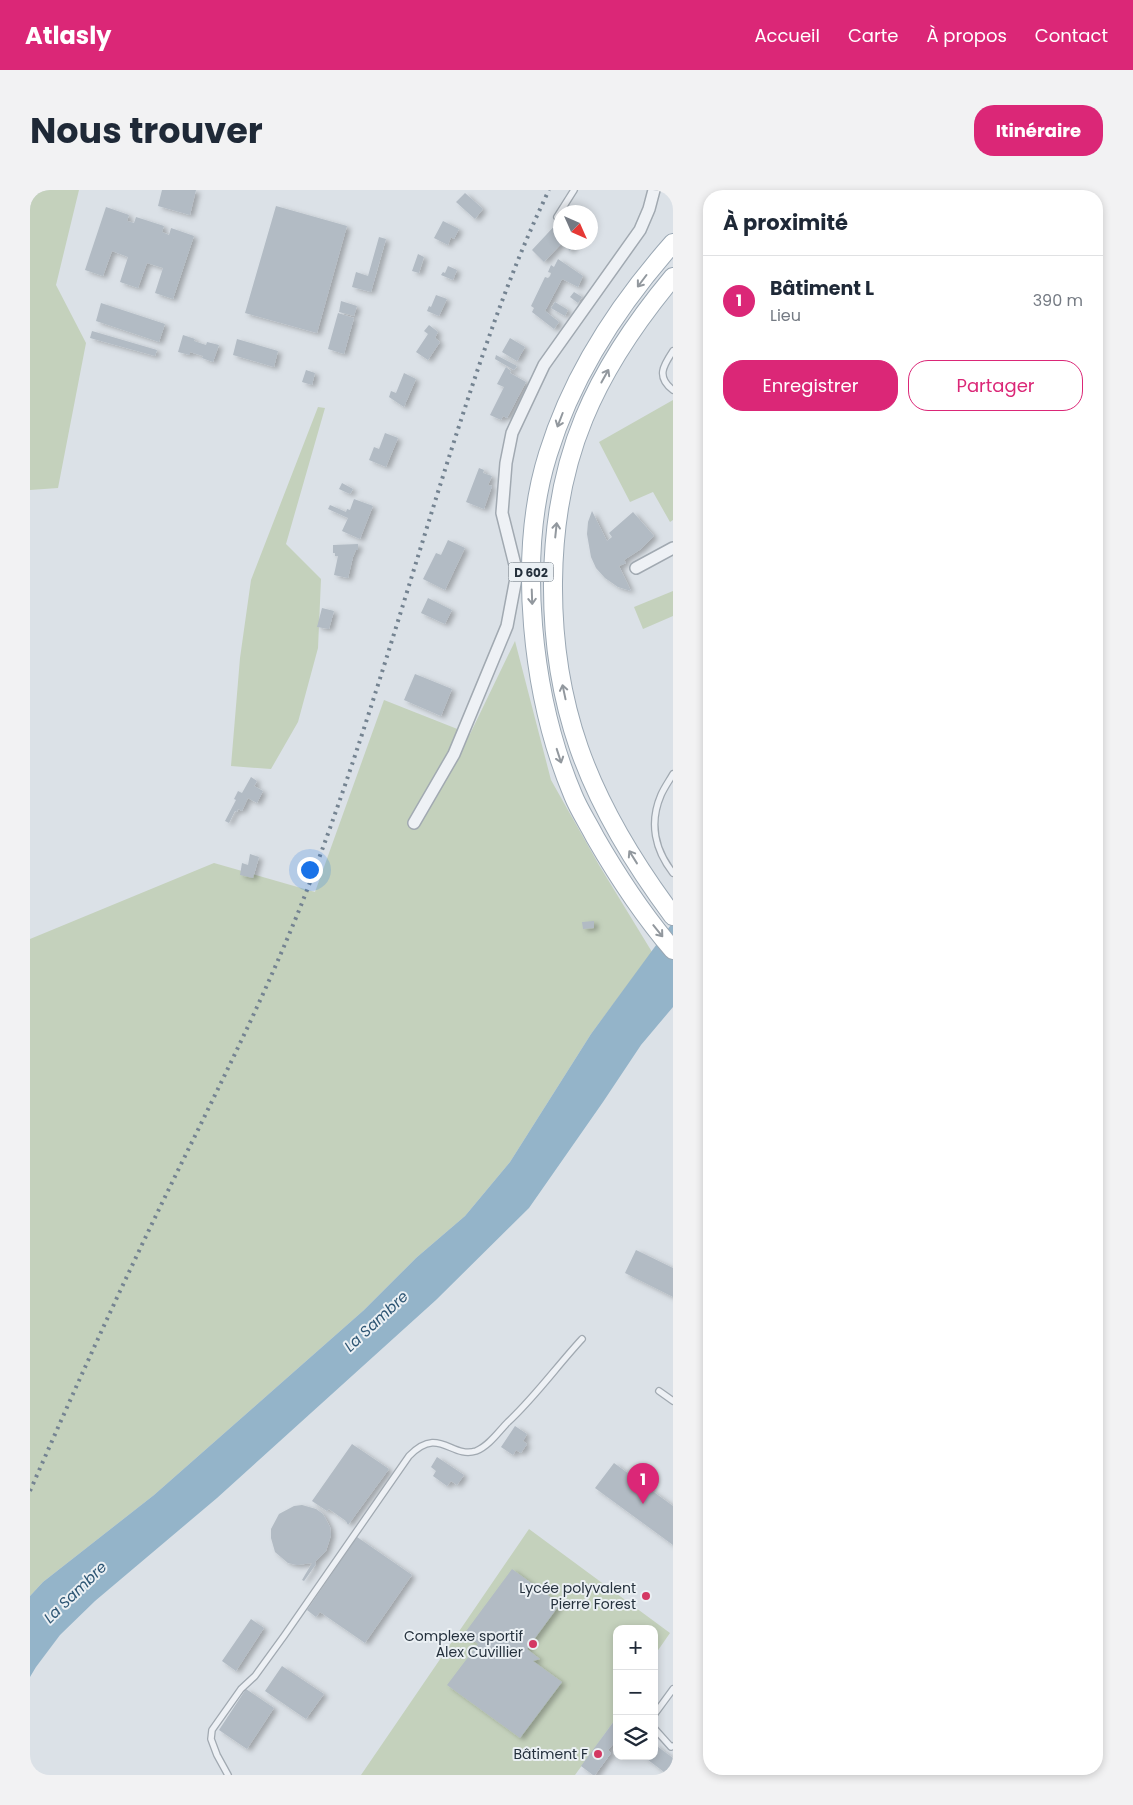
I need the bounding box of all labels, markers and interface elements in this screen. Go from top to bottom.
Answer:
text: Atlasly [25,19,111,52]
text: Accueil [754,23,820,48]
text: Carte [848,23,898,48]
text: À propos [926,23,1007,48]
text: Contact [1035,23,1108,48]
button: Itinéraire [974,105,1103,156]
text: Nous trouver [30,106,263,155]
north arrow [553,205,598,250]
text: À proximité [723,208,848,237]
one-way arrow [637,274,647,288]
text: Bâtiment L [770,275,874,302]
text: 1 [736,289,742,312]
text: 390 m [1033,289,1083,312]
text: Lieu [770,304,801,327]
button: Enregistrer [723,360,898,411]
button: Partager [908,360,1083,411]
one-way arrow [600,369,610,384]
one-way arrow [555,412,564,427]
one-way arrow [551,522,561,538]
road number: D 602 [508,562,554,582]
one-way arrow [527,588,537,604]
one-way arrow [559,684,568,700]
one-way arrow [554,748,564,764]
one-way arrow [627,850,637,864]
your location [297,857,323,883]
one-way arrow [652,925,663,938]
water label: La Sambre [339,1286,413,1356]
pin: 1 [627,1463,659,1504]
water label: La Sambre [39,1557,111,1627]
place label: Lycée polyvalent Pierre Forest [519,1578,636,1614]
marker: Lycée polyvalent Pierre Forest [640,1590,652,1602]
map controls [613,1625,658,1760]
button: + [613,1625,658,1670]
place label: Complexe sportif Alex Cuvillier [404,1626,523,1662]
marker: Complexe sportif Alex Cuvillier [527,1638,539,1650]
button: − [613,1670,658,1715]
button: layers [613,1715,658,1760]
place label: Bâtiment F [513,1744,588,1764]
marker: Bâtiment F [592,1748,604,1760]

